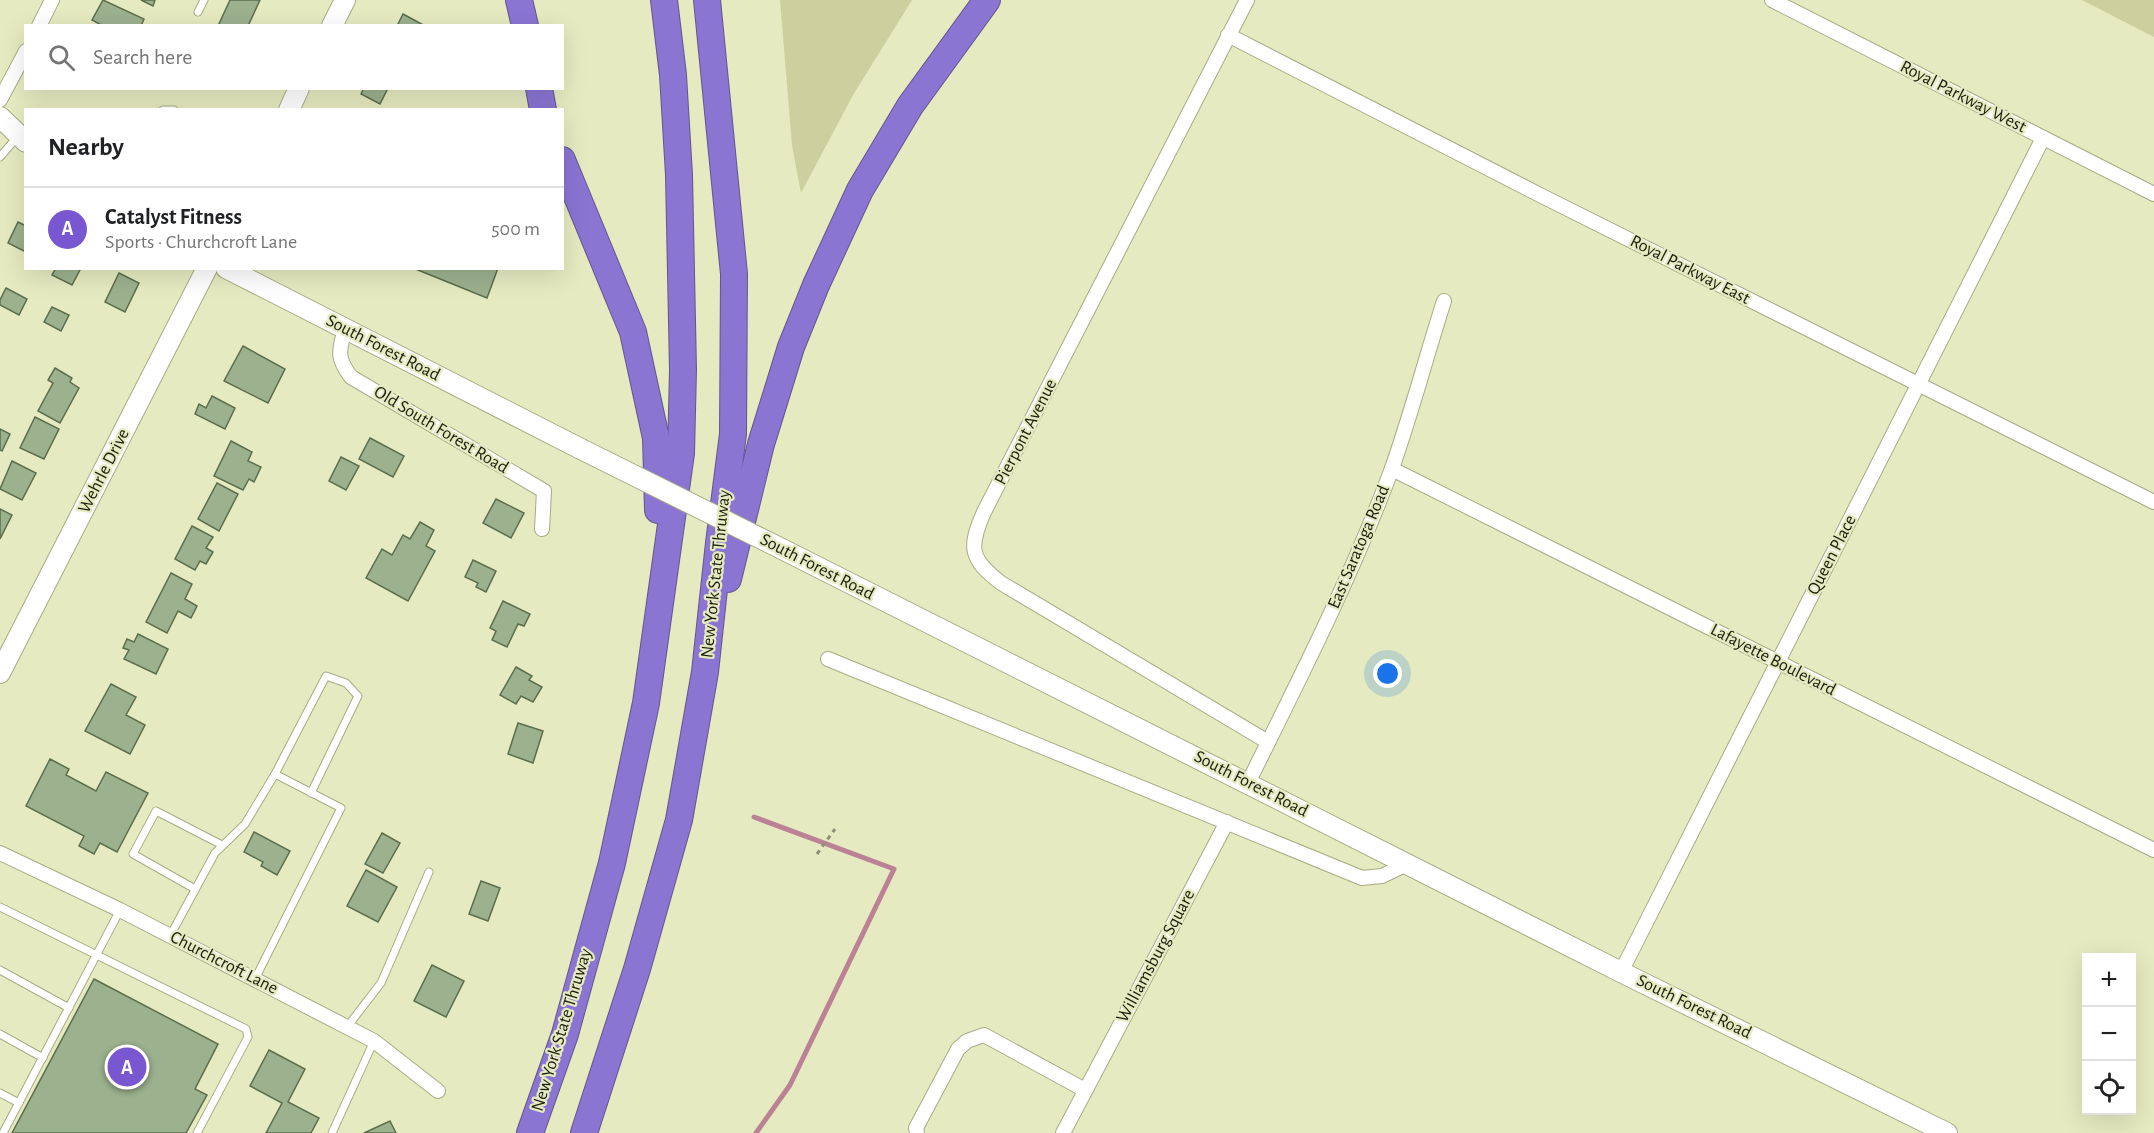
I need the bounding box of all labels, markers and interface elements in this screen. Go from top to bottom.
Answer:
search box [24,24,564,90]
icon: search [45,41,78,74]
text: Search here [93,46,192,68]
street label: Royal Parkway West [1897,57,2029,137]
text: Nearby [48,134,124,160]
text: Catalyst Fitness [105,206,242,228]
text: A [62,219,74,239]
text: 500 m [491,219,540,239]
text: Sports · Churchcroft Lane [105,232,297,252]
street label: Royal Parkway East [1627,232,1753,308]
street label: South Forest Road [323,312,443,384]
street label: Pierpont Avenue [992,376,1060,488]
street label: Old South Forest Road [371,383,511,477]
street label: Wehrle Drive [75,426,133,516]
street label: East Saratoga Road [1325,483,1393,611]
street label: New York State Thruway [698,489,734,659]
street label: Queen Place [1804,512,1860,598]
street label: South Forest Road [757,531,877,603]
street label: Lafayette Boulevard [1707,621,1839,699]
your location [1373,659,1402,688]
street label: South Forest Road [1191,748,1311,820]
street label: Williamsburg Square [1113,887,1199,1025]
street label: Churchcroft Lane [167,928,281,998]
street label: New York State Thruway [529,946,595,1113]
map controls [2082,953,2136,1115]
button: + [2082,953,2136,1007]
street label: South Forest Road [1634,971,1754,1043]
button: − [2082,1007,2136,1061]
pin: A [108,1044,146,1090]
button: locate [2082,1061,2136,1115]

